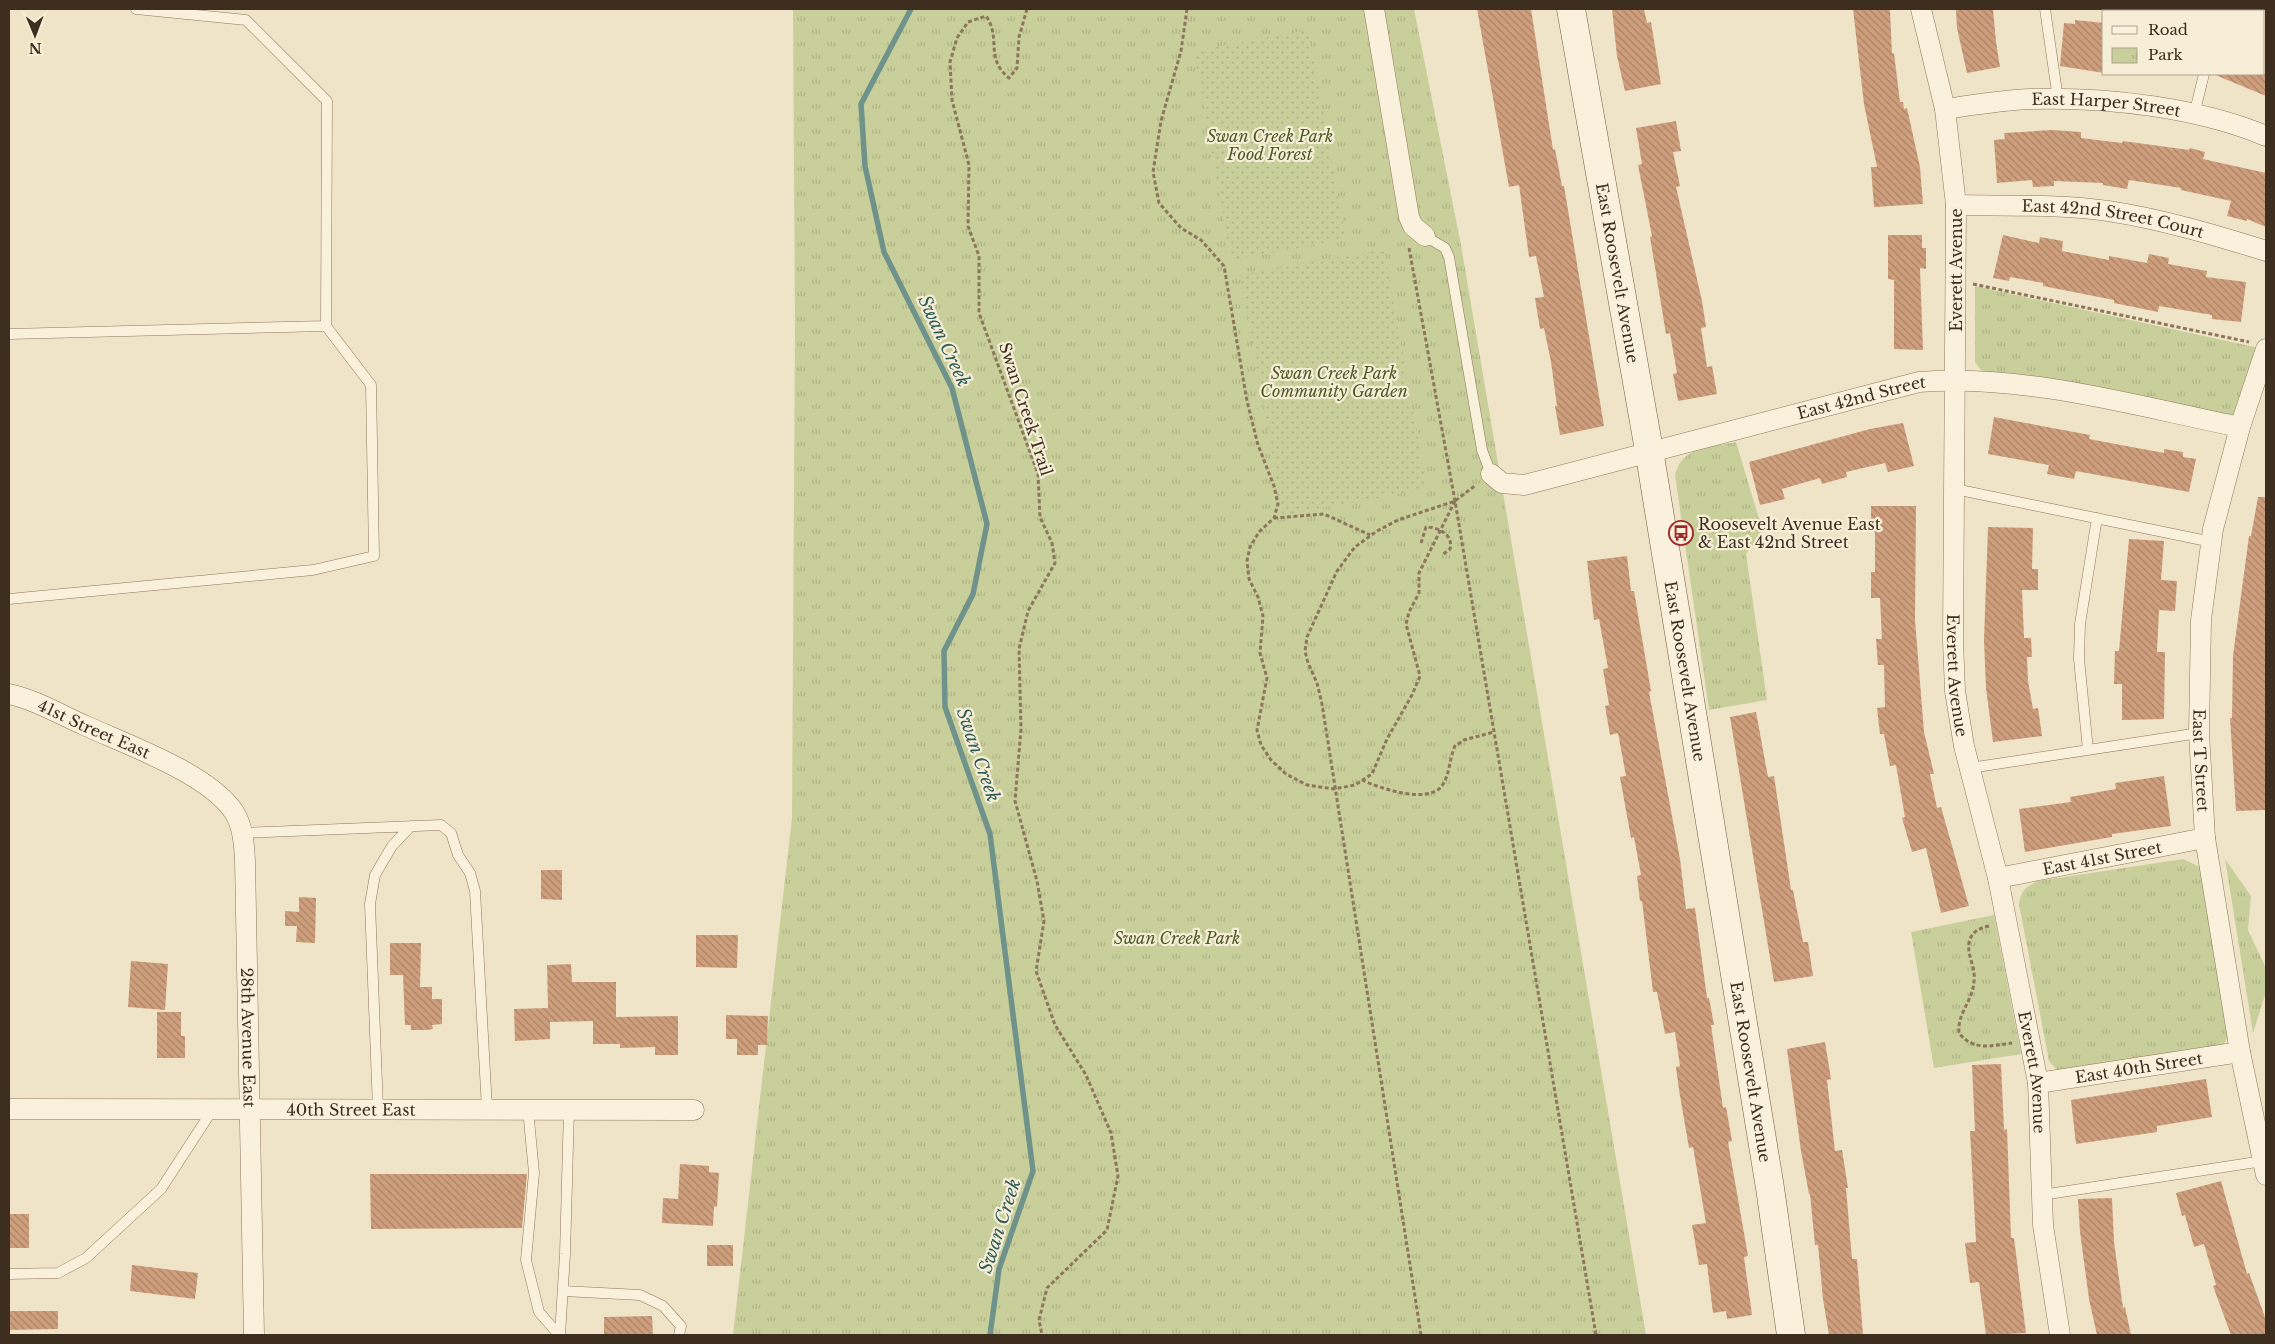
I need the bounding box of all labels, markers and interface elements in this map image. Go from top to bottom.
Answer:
north arrow [10,10,60,60]
legend [2102,10,2265,75]
text: Road [2148,20,2188,39]
text: N [28,39,42,57]
text: Park [2148,45,2184,64]
street label: East Harper Street [2031,89,2182,121]
park label: Swan Creek Park Food Forest [1207,126,1333,164]
street label: East Roosevelt Avenue [1592,181,1643,365]
street label: East 42nd Street Court [2021,196,2206,242]
street label: Everett Avenue [1946,208,1966,332]
water label: Swan Creek [913,292,975,390]
street label: Swan Creek Trail [995,340,1057,478]
park label: Swan Creek Park Community Garden [1260,363,1408,401]
street label: East 42nd Street [1795,372,1926,423]
place label: Roosevelt Avenue East & East 42nd Street [1698,514,1881,552]
bus stop icon: Roosevelt Avenue East & East 42nd Street [1668,520,1694,546]
street label: East Roosevelt Avenue [1661,579,1710,763]
street label: Everett Avenue [1943,614,1972,738]
street label: 41st Street East [35,695,153,763]
water label: Swan Creek [952,705,1004,805]
street label: East T Street [2189,709,2213,812]
street label: East 41st Street [2041,837,2163,879]
park label: Swan Creek Park [1114,928,1240,948]
street label: 28th Avenue East [237,967,260,1108]
street label: East Roosevelt Avenue [1726,980,1776,1164]
street label: Everett Avenue [2014,1009,2050,1134]
street label: East 40th Street [2074,1048,2204,1087]
street label: 40th Street East [286,1099,416,1120]
water label: Swan Creek [974,1176,1026,1276]

